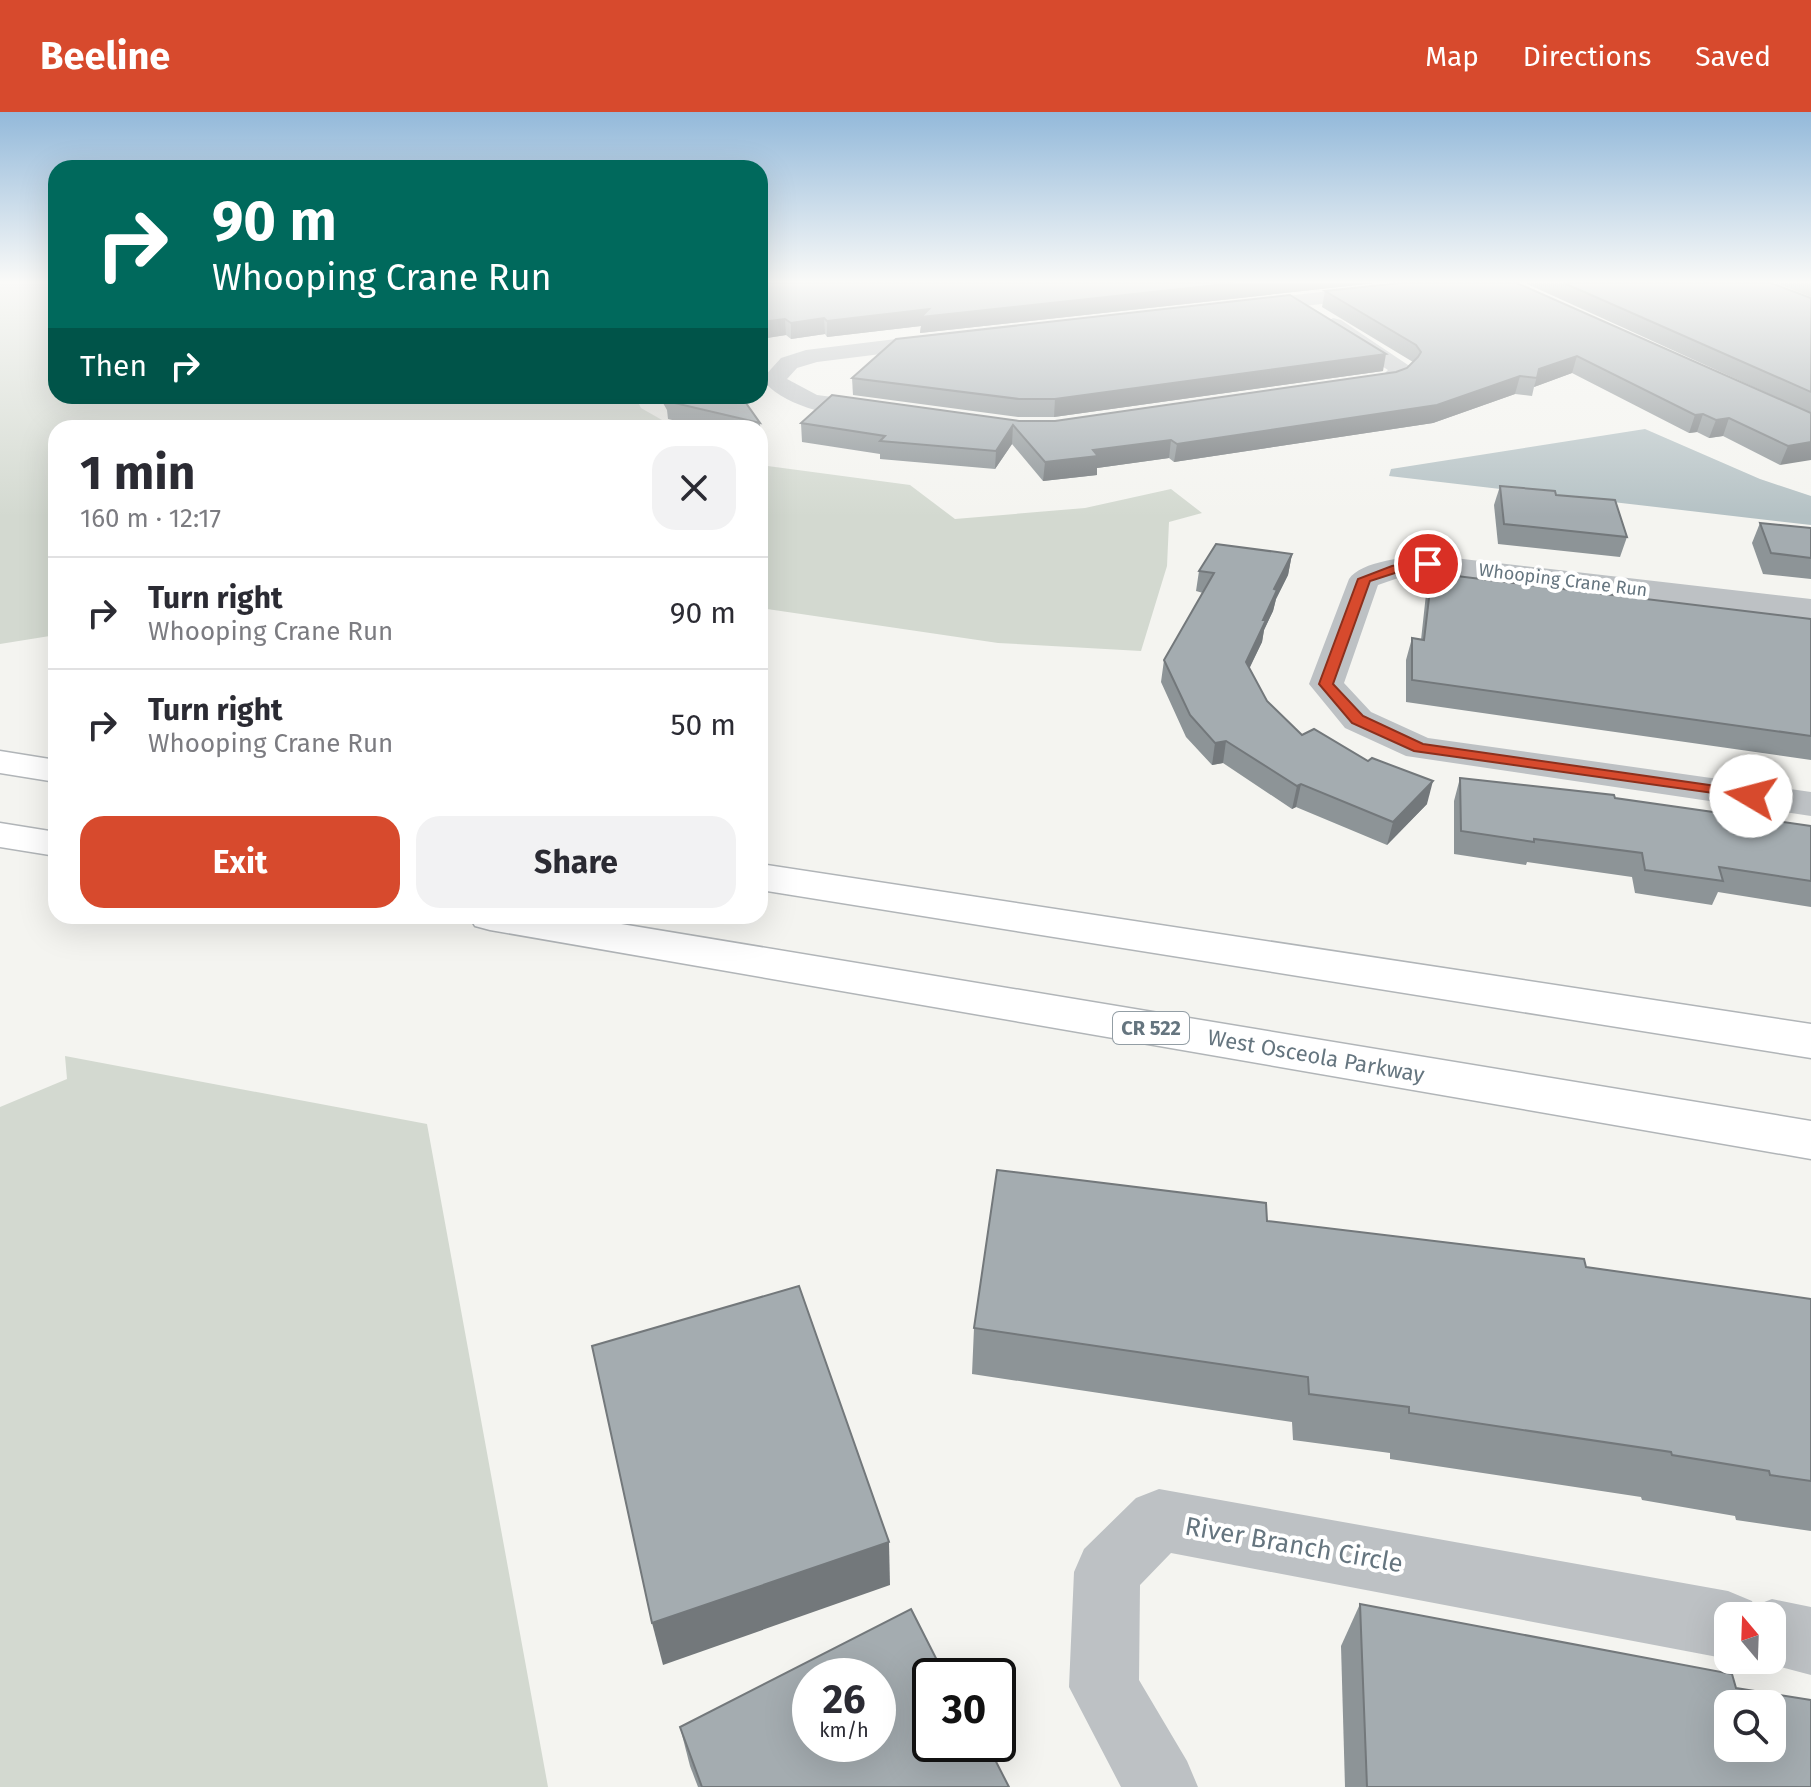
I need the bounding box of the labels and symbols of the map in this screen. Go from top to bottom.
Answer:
pin [1394,530,1462,598]
street label: Whooping Crane Run [1477,559,1649,601]
position arrow [1709,754,1793,838]
road number: CR 522 [1113,1012,1189,1044]
street label: West Osceola Parkway [1205,1024,1427,1088]
street label: River Branch Circle [1183,1511,1405,1579]
north arrow [1714,1602,1786,1674]
speed limit sign: 30 [912,1658,1016,1762]

